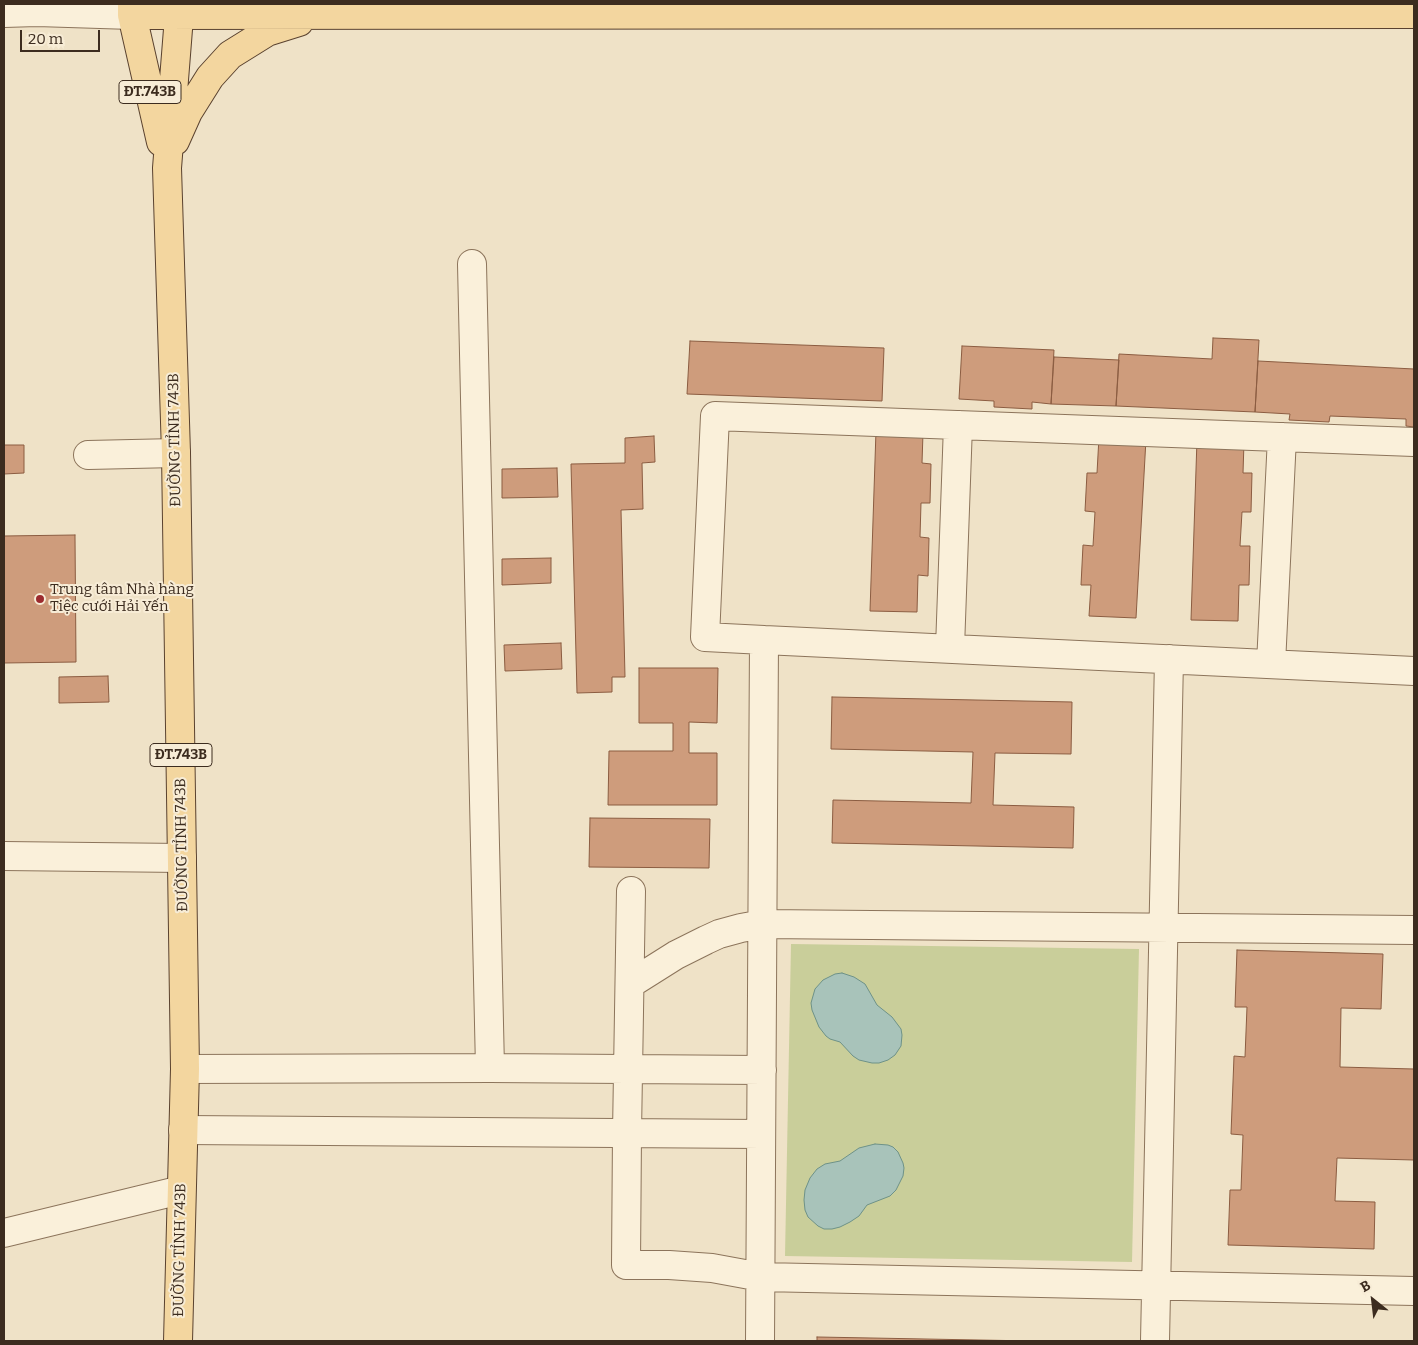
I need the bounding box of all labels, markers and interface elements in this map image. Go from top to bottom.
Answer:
scale bar [22,20,102,52]
text: 20 m [28,30,63,48]
road number: ĐT.743B [119,80,181,104]
street label: ĐƯỜNG TỈNH 743B [165,373,185,507]
place label: Trung tâm Nhà hàng Tiệc cưới Hải Yến [50,581,194,616]
marker: Trung tâm Nhà hàng Tiệc cưới Hải Yến [34,593,46,605]
road number: ĐT.743B [150,744,212,766]
street label: ĐƯỜNG TỈNH 743B [172,778,192,912]
street label: ĐƯỜNG TỈNH 743B [170,1183,190,1317]
north arrow [1348,1275,1398,1325]
text: B [1357,1277,1374,1296]

